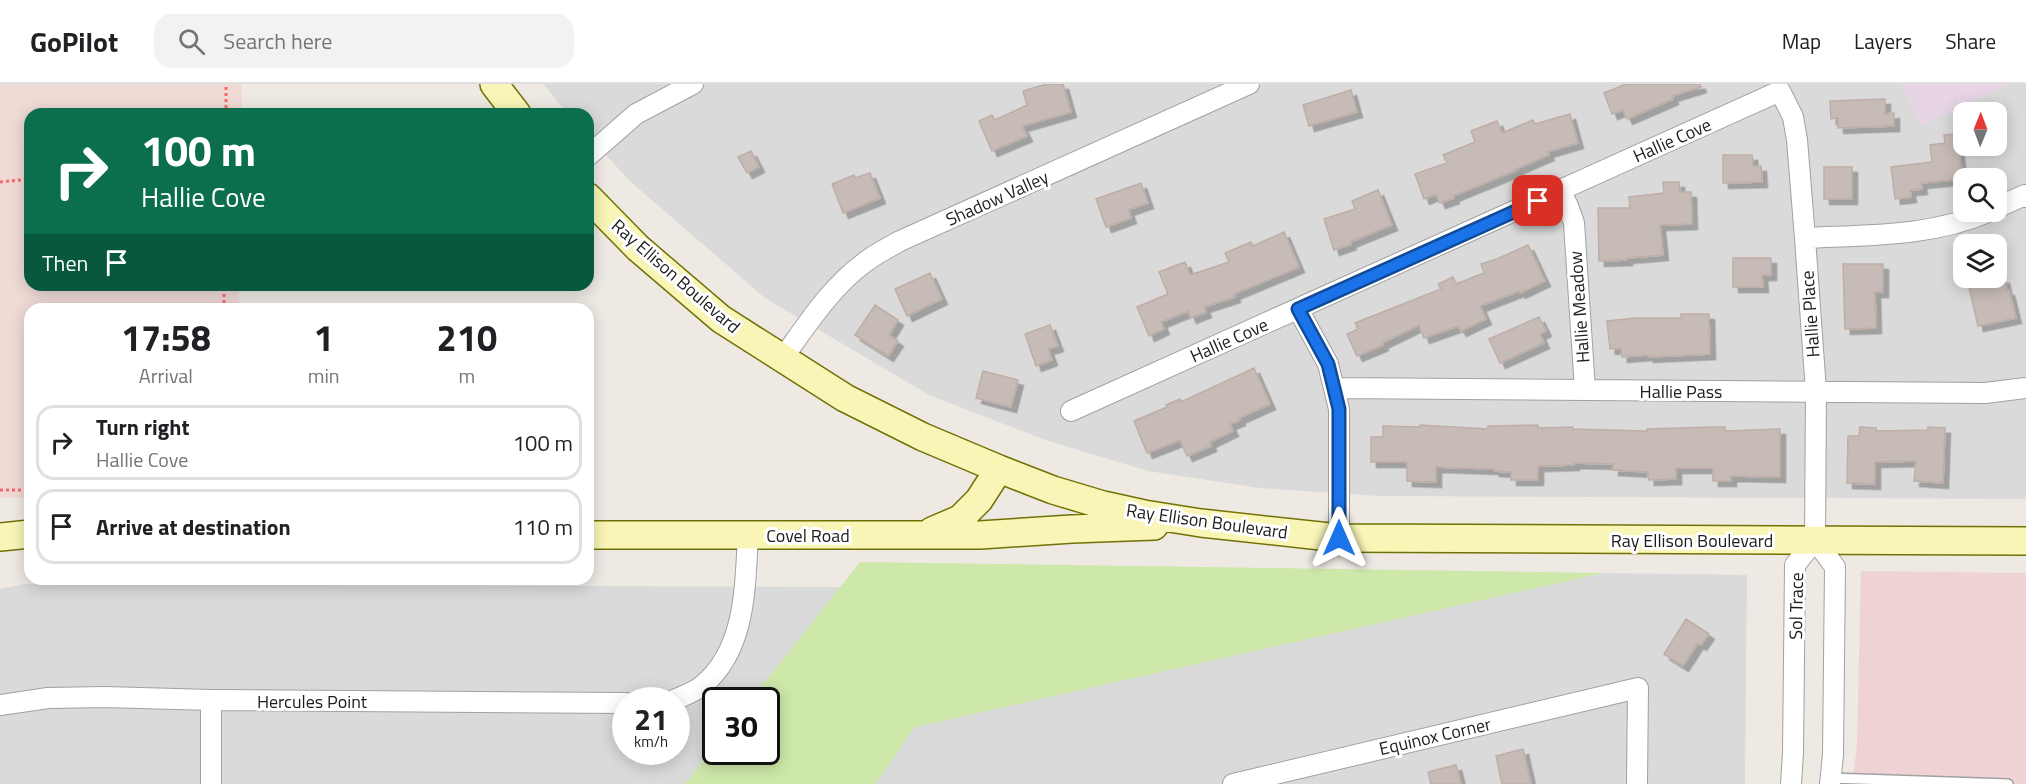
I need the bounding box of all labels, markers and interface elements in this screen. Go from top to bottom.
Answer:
search box [154,14,574,68]
text: GoPilot [30,20,118,63]
text: Search here [223,24,332,58]
icon: search [175,25,208,58]
text: Map [1782,25,1821,57]
text: Layers [1854,25,1912,57]
text: Share [1945,25,1996,57]
north arrow [1953,102,2007,156]
map controls [1953,102,2007,288]
street label: Hallie Cove [1629,111,1715,169]
text: 100 m [141,118,256,182]
icon: right [42,132,120,210]
street label: Shadow Valley [941,163,1053,233]
button: search [1953,168,2007,222]
pin [1512,175,1563,226]
text: Hallie Cove [141,176,266,217]
icon: arrive [1521,184,1554,217]
street label: Ray Ellison Boulevard [606,212,746,340]
button: layers [1953,234,2007,288]
text: Then [42,246,88,280]
icon: arrive [100,246,133,279]
street label: Hallie Meadow [1562,250,1596,364]
street label: Hallie Place [1793,270,1827,358]
text: 17:58 [121,310,211,365]
text: 1 [314,310,334,365]
text: 210 [437,310,497,365]
street label: Hallie Cove [1186,311,1272,369]
text: Arrival [139,360,193,391]
text: min [308,360,340,391]
text: m [458,360,475,391]
street label: Hallie Pass [1640,378,1722,405]
text: Turn right [96,410,190,444]
icon: right [45,426,78,459]
text: 100 m [513,426,573,460]
text: Hallie Cove [96,444,188,475]
street label: Ray Ellison Boulevard [1125,496,1289,546]
position arrow [1307,506,1371,570]
icon: arrive [45,510,78,543]
text: Arrive at destination [96,510,291,544]
text: 110 m [513,510,573,544]
street label: Covel Road [766,522,850,549]
street label: Ray Ellison Boulevard [1611,527,1773,554]
street label: Sol Trace [1782,572,1810,640]
speed limit sign: 30 [702,687,780,765]
street label: Hercules Point [257,688,368,715]
text: 21 [634,696,668,742]
street label: Equinox Corner [1376,710,1494,762]
text: km/h [634,730,668,753]

